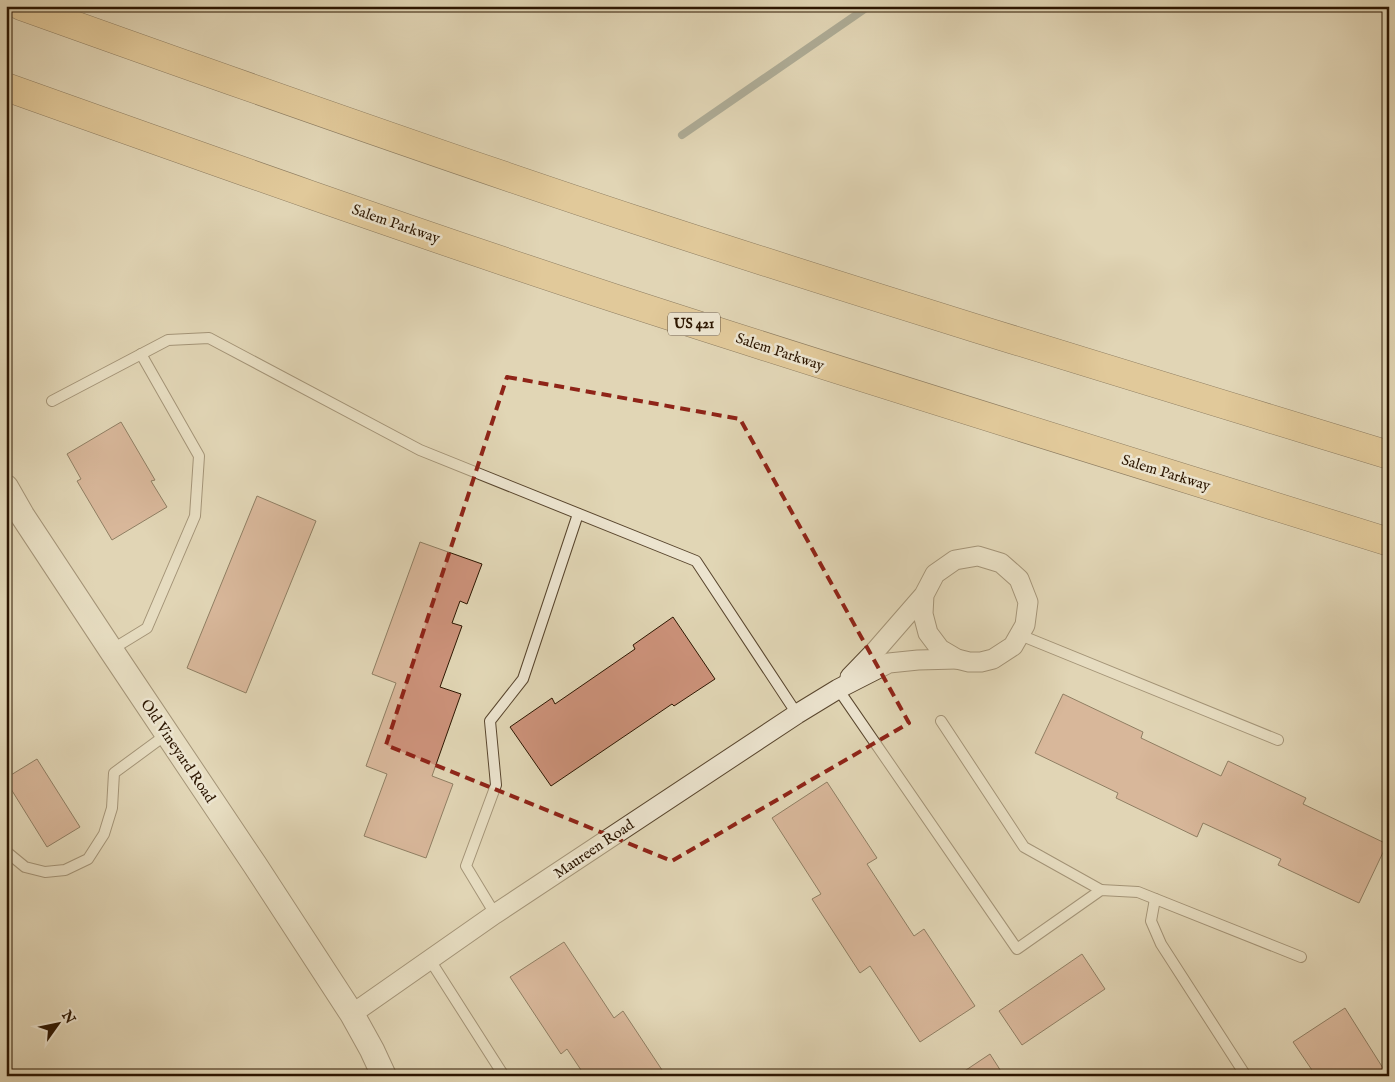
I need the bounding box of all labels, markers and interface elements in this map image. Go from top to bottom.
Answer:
street label: Salem Parkway [349,200,443,248]
road number: US 421 [668,312,720,336]
street label: Salem Parkway [733,329,827,375]
street label: Salem Parkway [1119,450,1213,496]
street label: Old Vineyard Road [136,696,220,807]
street label: Maureen Road [550,815,639,883]
north arrow [32,1000,82,1050]
text: N [57,1007,79,1027]

